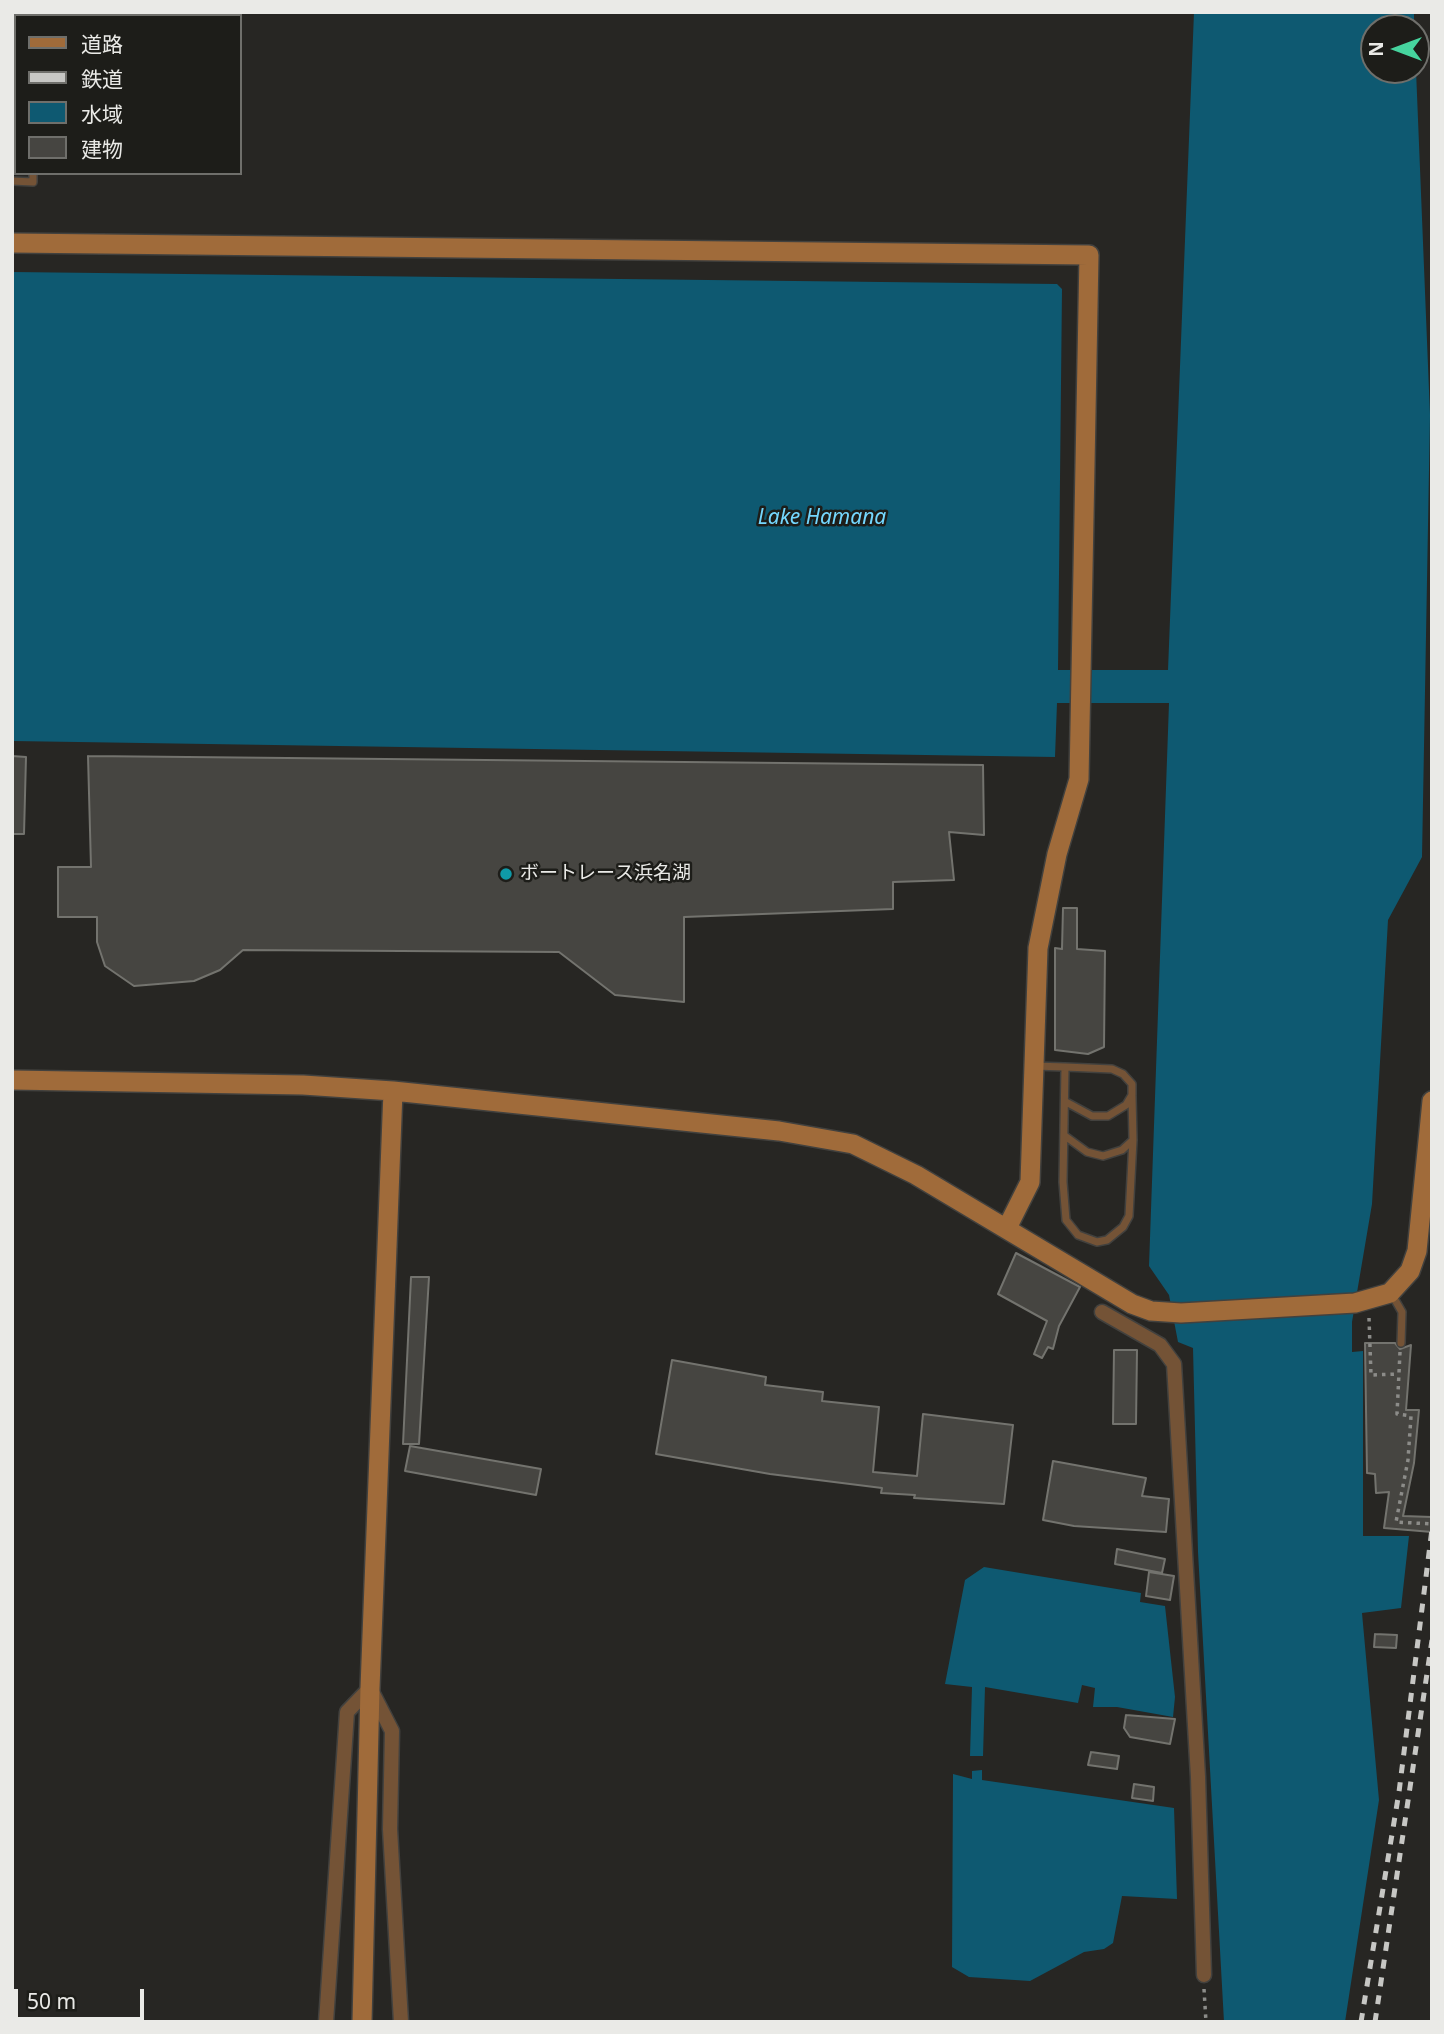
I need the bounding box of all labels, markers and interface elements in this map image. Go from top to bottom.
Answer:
legend [14,14,242,175]
north arrow [1360,14,1430,84]
text: 道路 [81,30,123,58]
text: N [1363,41,1389,57]
text: 鉄道 [81,65,123,93]
text: 水域 [81,100,123,128]
text: 建物 [81,135,123,163]
water label: Lake Hamana [758,505,886,531]
place label: ボートレース浜名湖 [520,863,691,885]
marker: ボートレース浜名湖 [498,866,514,882]
scale bar [18,1974,147,2018]
text: 50 m [27,1987,76,2015]

